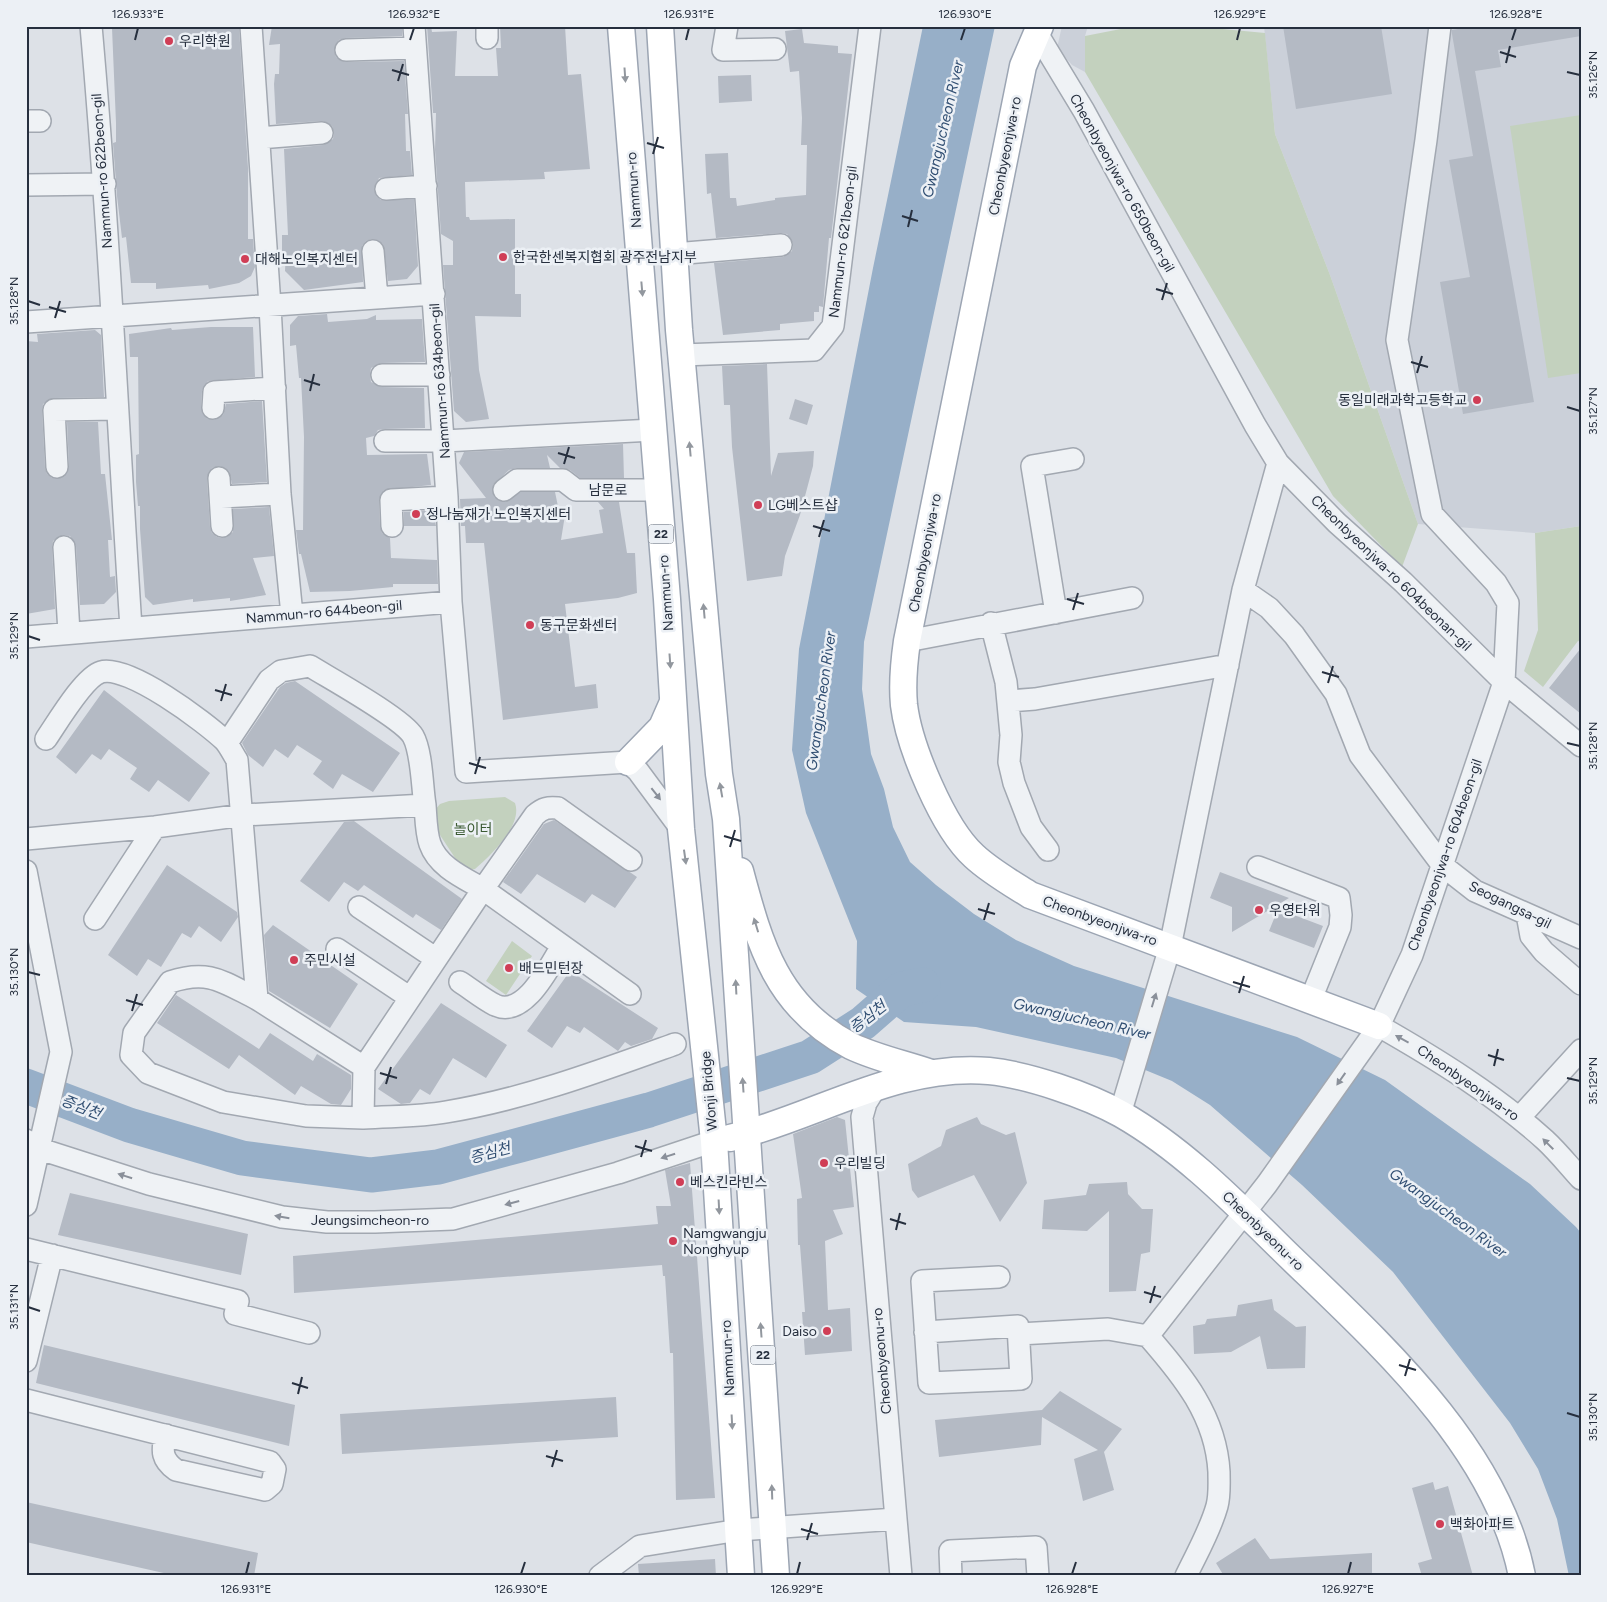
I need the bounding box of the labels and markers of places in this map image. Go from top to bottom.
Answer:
place label: 우리학원 [179,33,231,50]
marker: 우리학원 [163,35,175,47]
place label: 한국한센복지협회 광주전남지부 [513,249,697,266]
place label: 대해노인복지센터 [255,251,358,268]
marker: 한국한센복지협회 광주전남지부 [497,251,509,263]
marker: 대해노인복지센터 [239,253,251,265]
place label: 동일미래과학고등학교 [1338,392,1467,409]
marker: 동일미래과학고등학교 [1471,394,1483,406]
place label: LG베스트샵 [768,497,838,514]
marker: LG베스트샵 [752,499,764,511]
place label: 정나눔재가 노인복지센터 [426,506,571,523]
marker: 정나눔재가 노인복지센터 [410,508,422,520]
place label: 동구문화센터 [540,617,617,634]
marker: 동구문화센터 [524,619,536,631]
place label: 우영타워 [1269,902,1321,919]
marker: 우영타워 [1253,904,1265,916]
place label: 주민시설 [304,952,356,969]
marker: 주민시설 [288,954,300,966]
place label: 배드민턴장 [519,960,584,977]
marker: 배드민턴장 [503,962,515,974]
place label: 우리빌딩 [834,1155,886,1172]
marker: 우리빌딩 [818,1157,830,1169]
place label: 베스킨라빈스 [690,1174,767,1191]
marker: 베스킨라빈스 [674,1176,686,1188]
place label: Namgwangju Nonghyup [683,1225,767,1258]
marker: Namgwangju Nonghyup [667,1235,679,1247]
place label: Daiso [782,1323,817,1340]
marker: Daiso [821,1325,833,1337]
place label: 백화아파트 [1450,1516,1515,1533]
marker: 백화아파트 [1434,1518,1446,1530]

